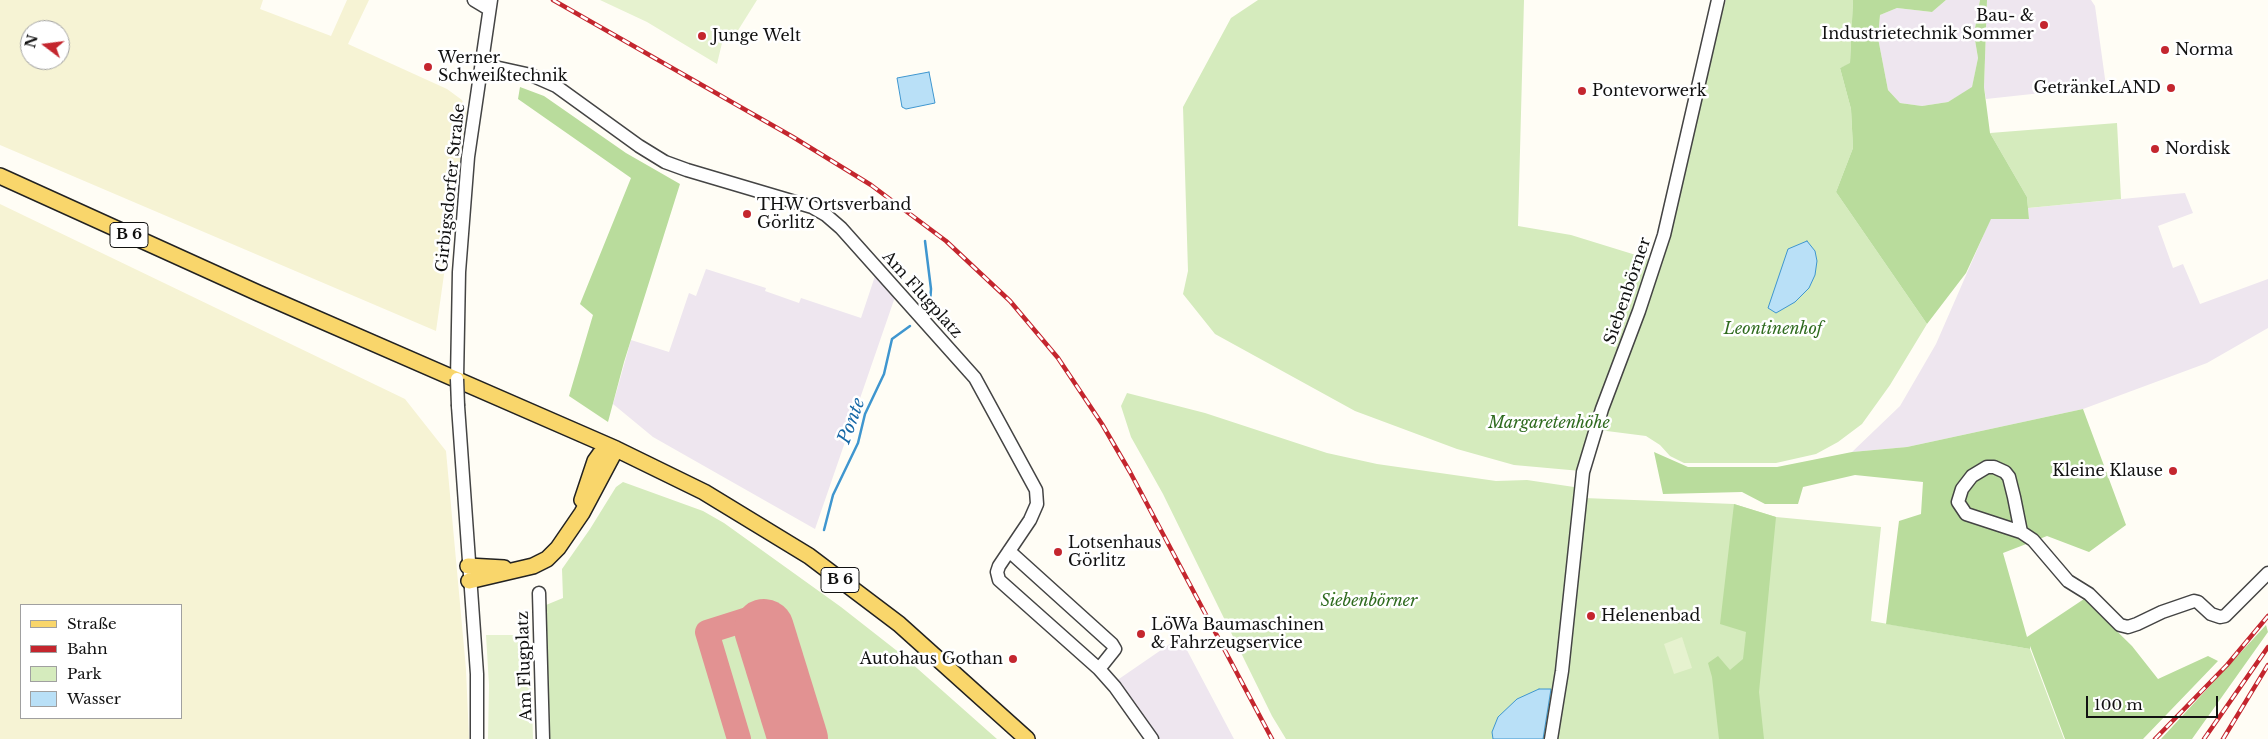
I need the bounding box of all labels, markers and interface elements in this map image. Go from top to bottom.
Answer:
place label: Bau- & Industrietechnik Sommer [1822,6,2034,44]
marker: Bau- & Industrietechnik Sommer [2038,19,2050,31]
north arrow [20,20,70,70]
place label: Junge Welt [712,26,801,46]
marker: Junge Welt [696,30,708,42]
text: N [21,33,42,50]
place label: Norma [2175,40,2233,60]
marker: Norma [2159,44,2171,56]
place label: Werner Schweißtechnik [438,48,568,86]
marker: Werner Schweißtechnik [422,61,434,73]
place label: GetränkeLAND [2033,78,2161,98]
place label: Pontevorwerk [1592,81,1707,101]
marker: GetränkeLAND [2165,82,2177,94]
marker: Pontevorwerk [1576,85,1588,97]
street label: Girbigsdorfer Straße [433,103,469,273]
place label: Nordisk [2165,139,2230,159]
marker: Nordisk [2149,143,2161,155]
place label: THW Ortsverband Görlitz [757,195,911,233]
marker: THW Ortsverband Görlitz [741,208,753,220]
road number: B 6 [110,222,148,248]
street label: Siebenbörner [1601,235,1655,347]
street label: Am Flugplatz [878,248,966,342]
park label: Leontinenhof [1724,319,1822,339]
water label: Ponte [834,395,870,447]
park label: Margaretenhöhe [1488,413,1610,433]
place label: Kleine Klause [2052,461,2163,481]
marker: Kleine Klause [2167,465,2179,477]
place label: Lotsenhaus Görlitz [1068,533,1161,571]
marker: Lotsenhaus Görlitz [1052,546,1064,558]
road number: B 6 [821,568,859,592]
park label: Siebenbörner [1321,591,1417,611]
legend [20,604,182,719]
place label: Helenenbad [1601,606,1700,626]
marker: Helenenbad [1585,610,1597,622]
street label: Am Flugplatz [513,611,537,721]
text: Straße [67,614,117,633]
place label: LöWa Baumaschinen & Fahrzeugservice [1151,615,1324,653]
marker: LöWa Baumaschinen & Fahrzeugservice [1135,628,1147,640]
text: Bahn [67,639,107,658]
place label: Autohaus Gothan [860,649,1003,669]
marker: Autohaus Gothan [1007,653,1019,665]
text: Park [67,664,102,683]
scale bar [2088,686,2220,718]
text: Wasser [67,689,121,708]
text: 100 m [2094,695,2143,714]

